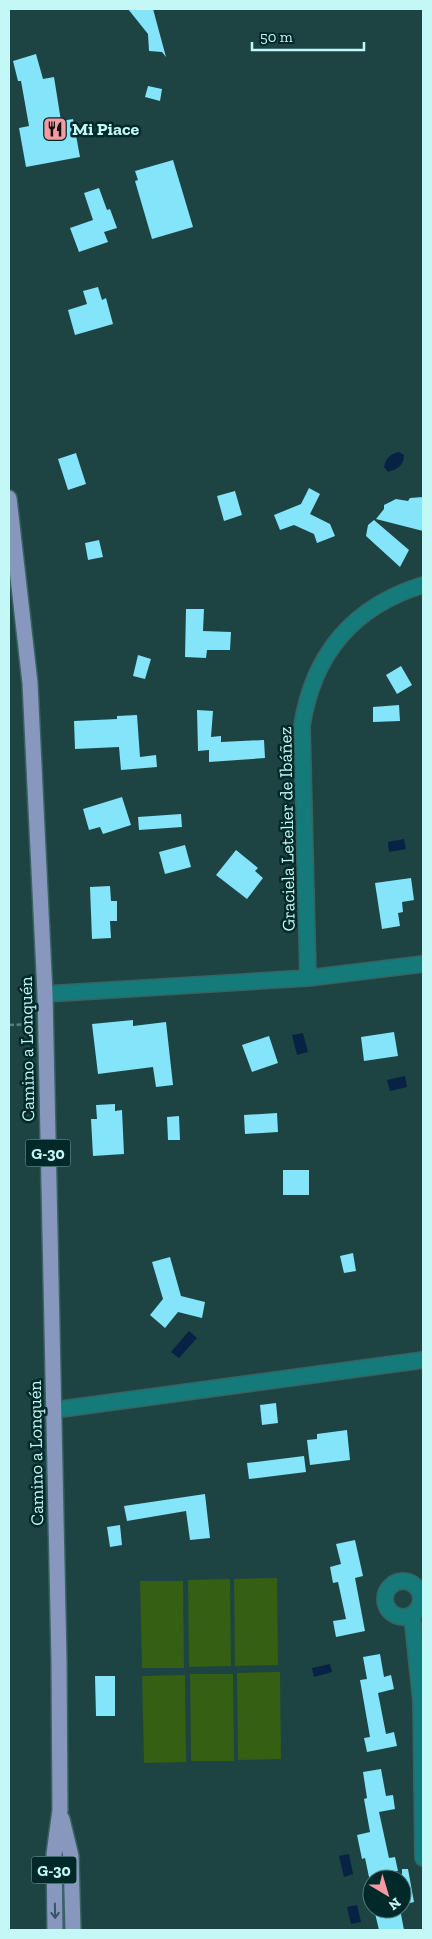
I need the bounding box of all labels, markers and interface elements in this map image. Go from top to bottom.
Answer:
scale bar [252,20,364,52]
text: 50 m [260,28,293,46]
restaurant icon: Mi Piace [42,116,68,142]
place label: Mi Piace [72,118,140,140]
street label: Graciela Letelier de Ibáñez [274,726,300,932]
street label: Camino a Lonquén [15,976,39,1122]
road number: G-30 [26,1140,70,1166]
street label: Camino a Lonquén [24,1380,48,1526]
road number: G-30 [32,1856,76,1884]
north arrow [362,1869,412,1919]
text: N [385,1894,404,1914]
one-way arrow [50,1902,60,1918]

